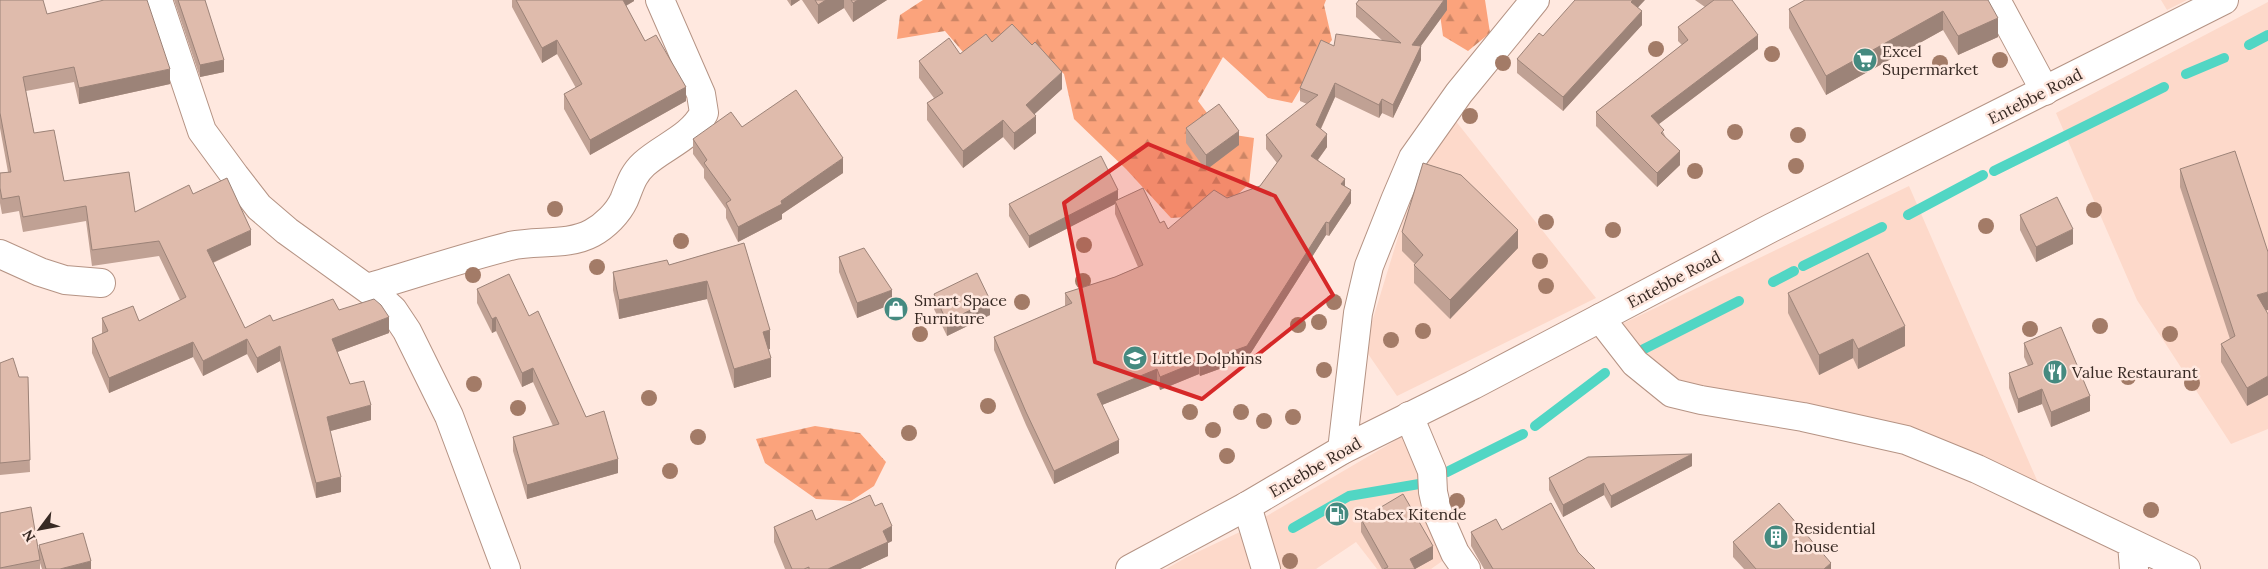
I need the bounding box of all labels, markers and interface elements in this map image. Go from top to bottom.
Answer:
place label: Excel Supermarket [1882,41,1979,79]
supermarket icon: Excel Supermarket [1852,47,1878,73]
street label: Entebbe Road [1985,64,2086,128]
street label: Entebbe Road [1624,246,1725,312]
place label: Smart Space Furniture [914,290,1007,328]
shop icon: Smart Space Furniture [883,296,909,322]
school or university icon: Little Dolphins [1122,345,1148,371]
place label: Little Dolphins [1152,348,1262,368]
restaurant icon: Value Restaurant [2042,359,2068,385]
place label: Value Restaurant [2071,362,2199,382]
street label: Entebbe Road [1265,432,1365,501]
fuel station icon: Stabex Kitende [1324,501,1350,527]
north arrow [15,504,65,554]
place label: Stabex Kitende [1354,504,1467,524]
place label: Residential house [1794,518,1876,556]
building icon: Residential house [1763,524,1789,550]
text: N [18,526,39,545]

